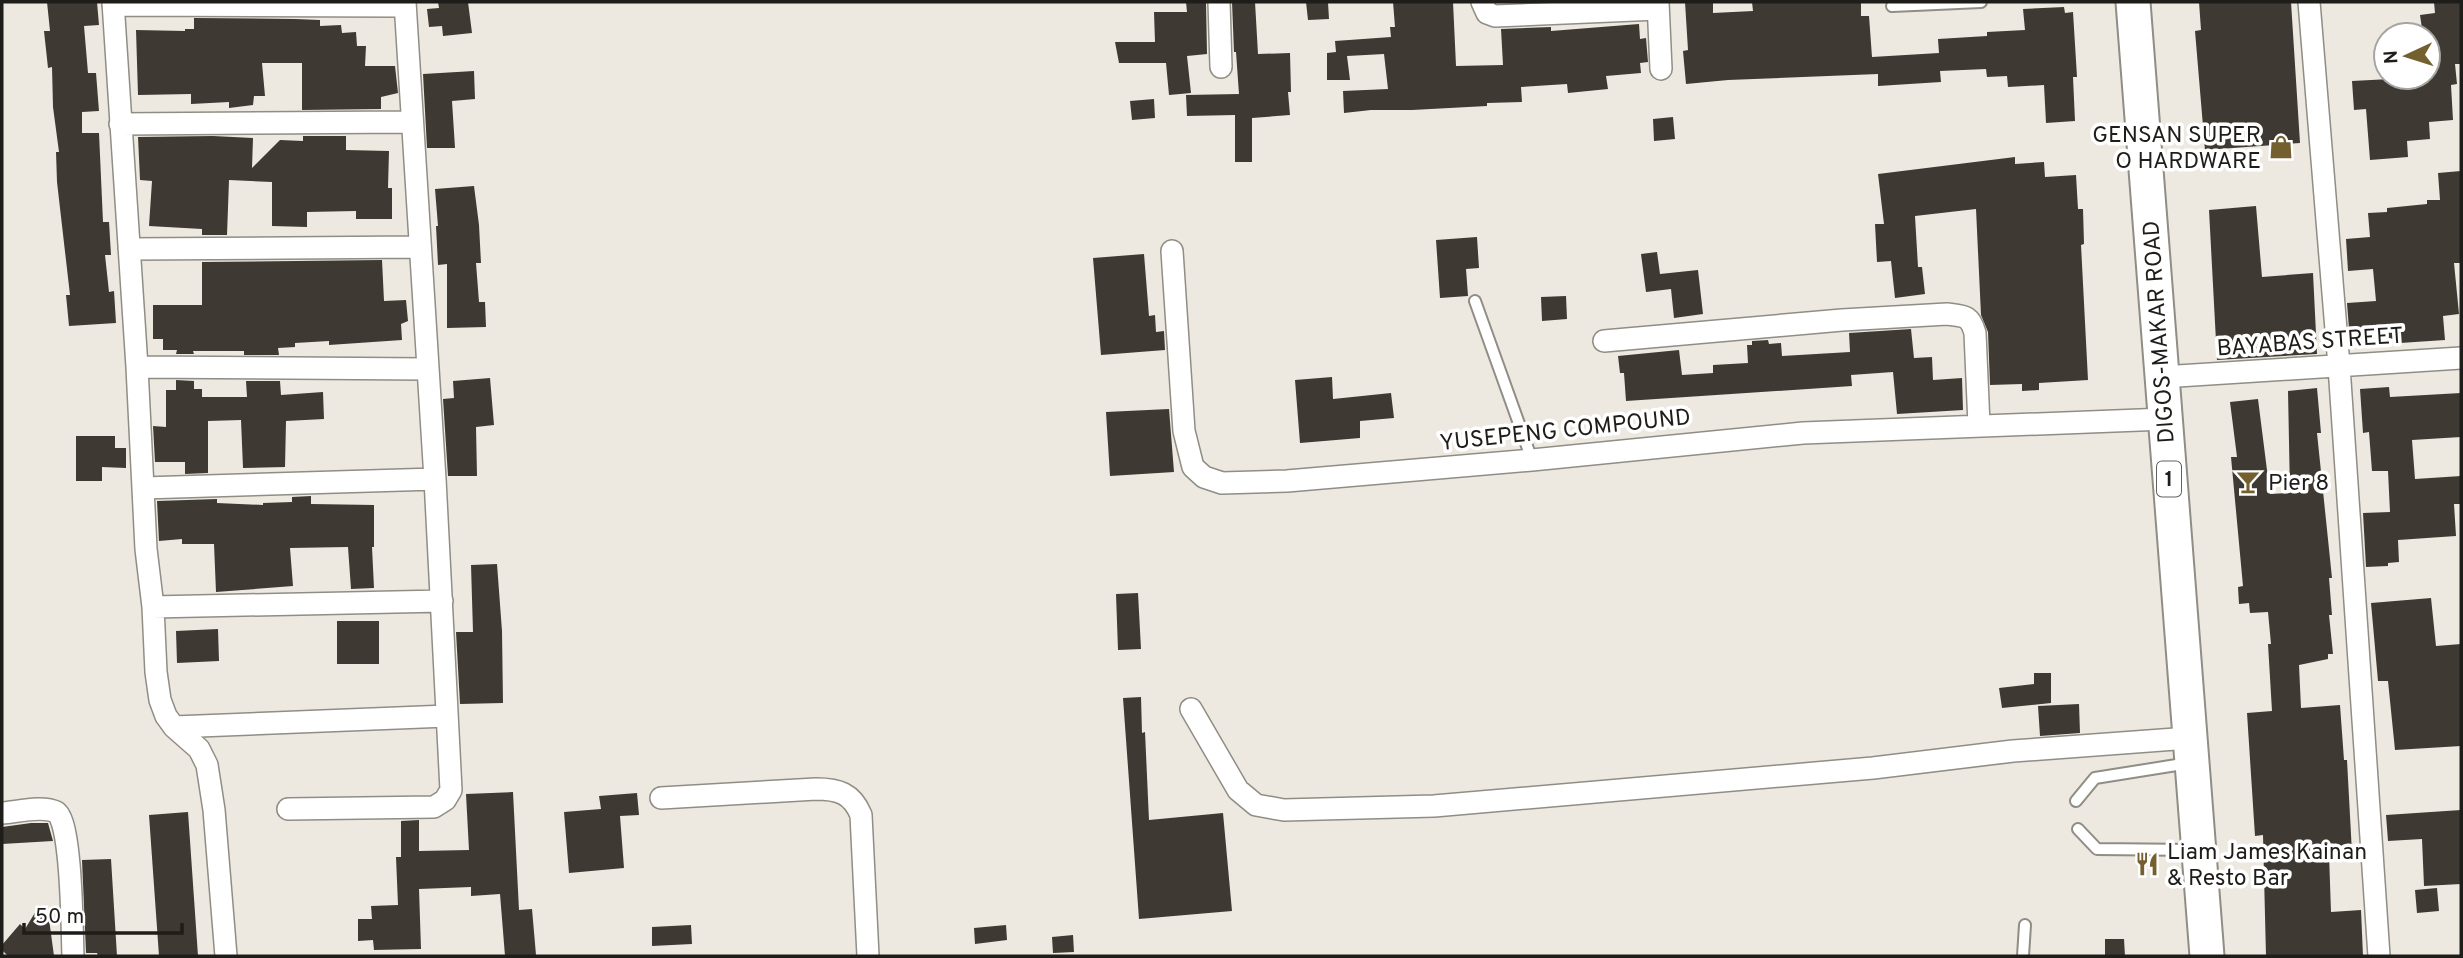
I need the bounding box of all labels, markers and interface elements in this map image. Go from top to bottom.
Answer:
north arrow [2372,21,2442,91]
text: N [2380,49,2404,65]
place label: GENSAN SUPER O HARDWARE [2092,122,2261,177]
shop icon: GENSAN SUPER O HARDWARE [2267,133,2295,161]
street label: DIGOS-MAKAR ROAD [2138,219,2183,444]
street label: BAYABAS STREET [2216,322,2405,364]
street label: YUSEPENG COMPOUND [1438,404,1692,459]
road number: 1 [2157,462,2181,496]
bar icon: Pier 8 [2234,468,2262,496]
place label: Pier 8 [2268,470,2329,499]
place label: Liam James Kainan & Resto Bar [2167,839,2367,894]
restaurant icon: Liam James Kainan & Resto Bar [2133,850,2161,878]
scale bar [24,892,182,936]
text: 50 m [35,904,84,931]

